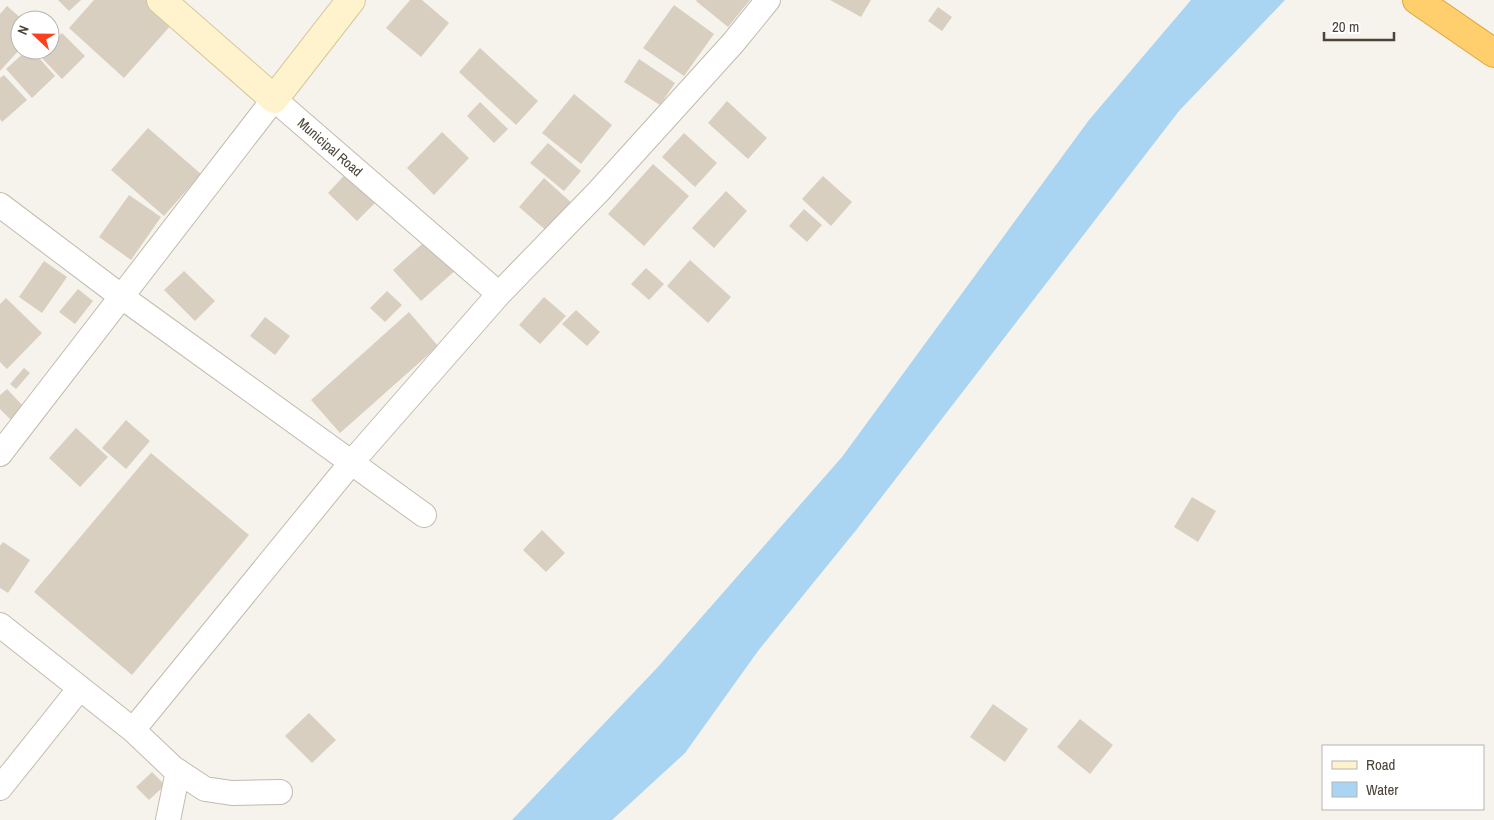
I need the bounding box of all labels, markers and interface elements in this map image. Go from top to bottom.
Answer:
north arrow [10,10,60,60]
scale bar [1324,10,1394,42]
text: 20 m [1332,16,1359,37]
text: N [13,23,33,37]
street label: Municipal Road [294,114,366,180]
legend [1322,745,1484,810]
text: Road [1366,754,1395,775]
text: Water [1366,779,1398,800]

